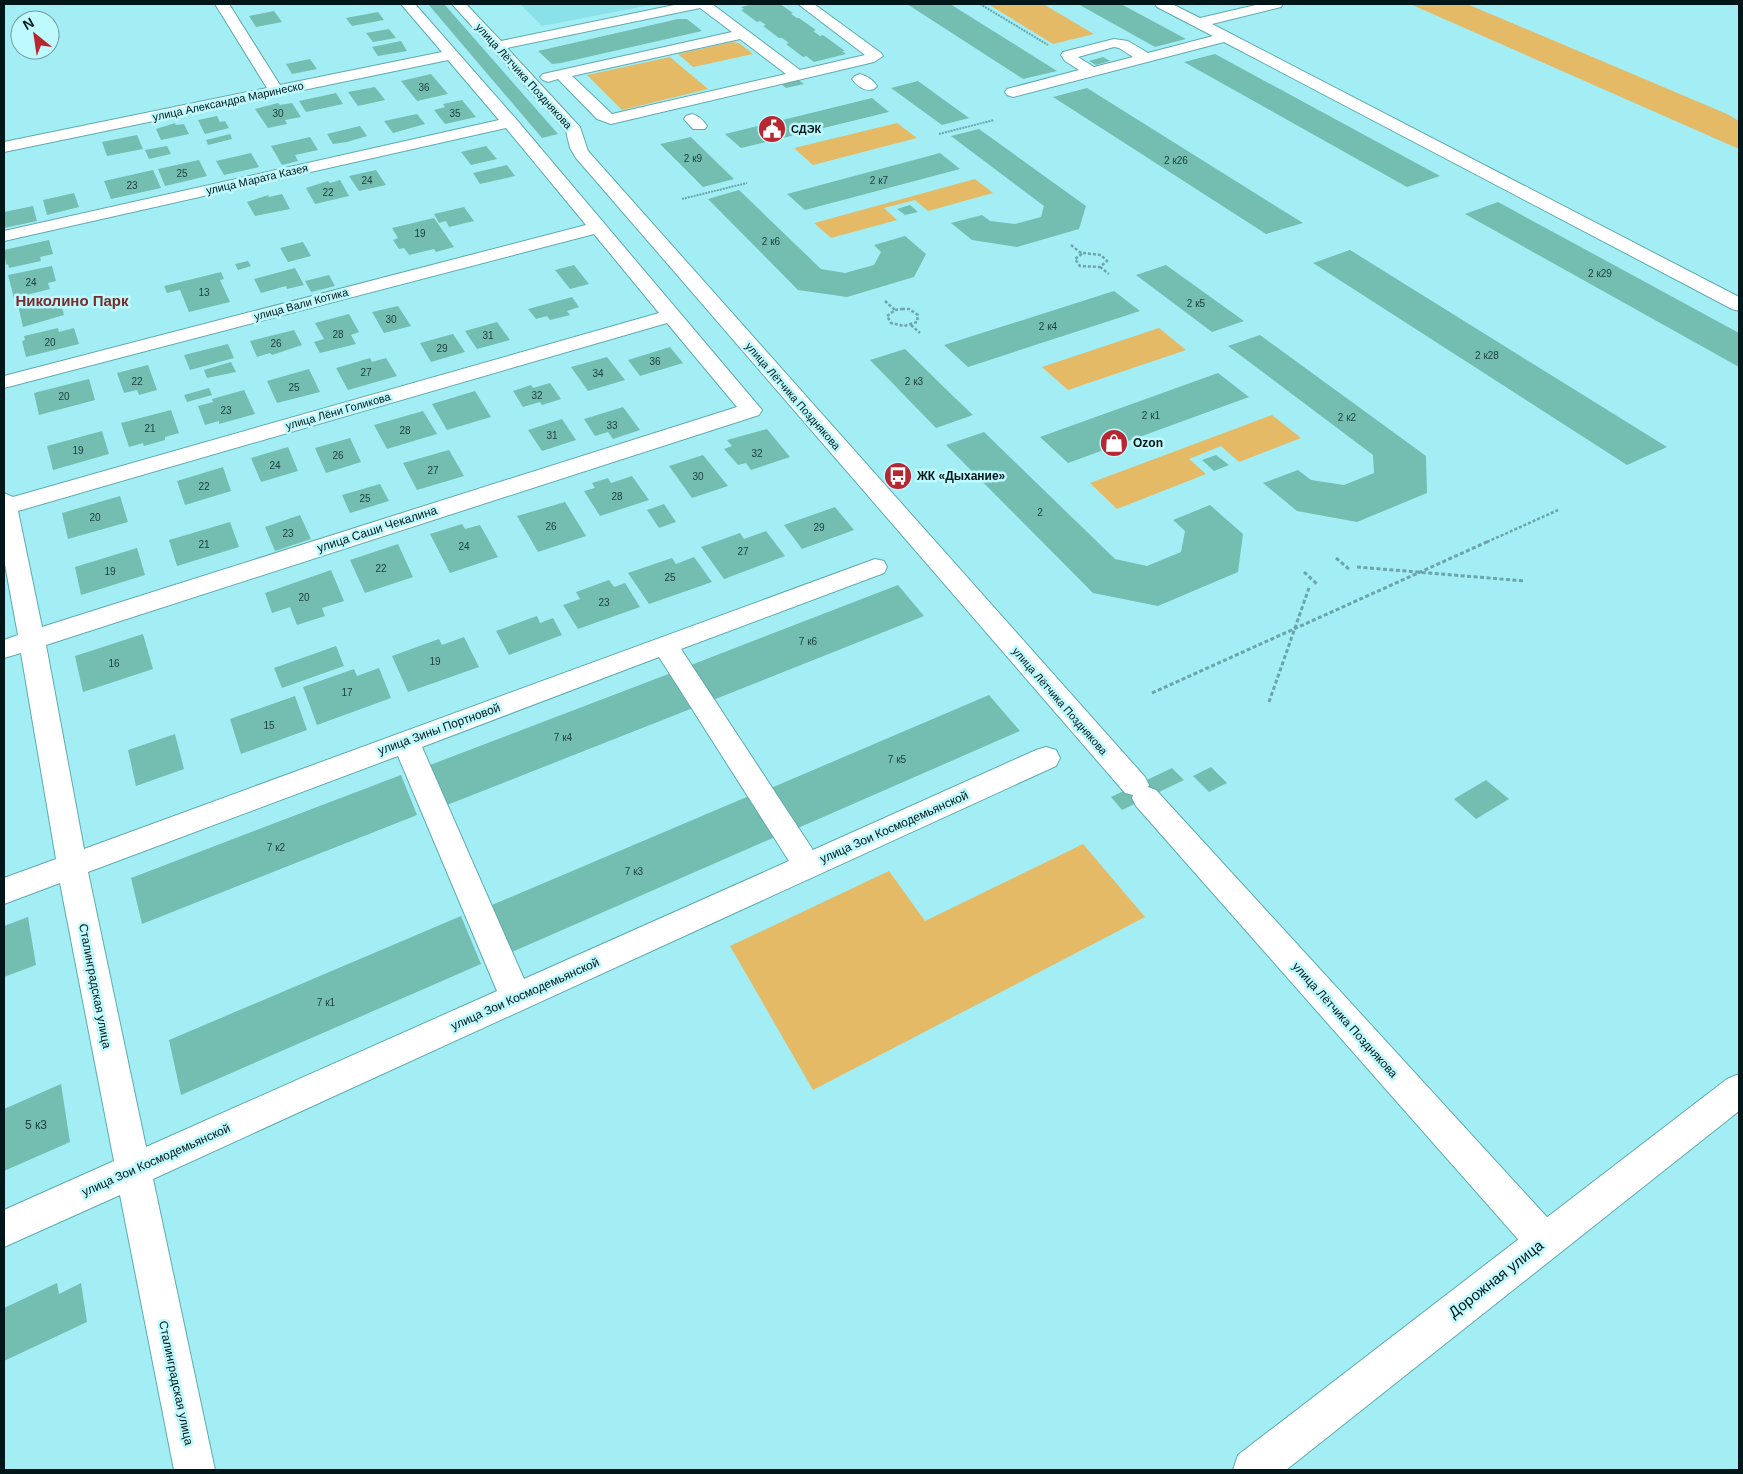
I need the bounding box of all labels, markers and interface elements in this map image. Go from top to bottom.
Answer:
north arrow [10,10,60,60]
text: N [20,14,37,33]
street label: улица Лётчика Позднякова [473,21,575,132]
street label: улица Александра Маринеско [151,79,305,123]
house number: 36 [418,82,430,93]
house number: 30 [272,108,284,119]
house number: 35 [449,108,461,119]
public building icon: СДЭК [757,114,787,144]
place label: СДЭК [791,123,821,135]
house number: 2 к9 [684,153,703,164]
house number: 2 к26 [1164,155,1188,166]
street label: улица Марата Казея [205,161,309,197]
house number: 25 [176,168,188,179]
house number: 24 [361,175,373,186]
house number: 2 к7 [870,175,889,186]
house number: 23 [126,180,138,191]
house number: 22 [322,187,334,198]
house number: 19 [414,228,426,239]
house number: 2 к6 [762,236,781,247]
house number: 2 к29 [1588,268,1612,279]
house number: 24 [25,277,37,288]
street label: улица Вали Котика [253,285,350,322]
house number: 13 [198,287,210,298]
district label: Николино Парк [15,292,129,309]
house number: 2 к5 [1187,298,1206,309]
house number: 30 [385,314,397,325]
house number: 2 к4 [1039,321,1058,332]
house number: 28 [332,329,344,340]
house number: 31 [482,330,494,341]
house number: 20 [44,337,56,348]
house number: 26 [270,338,282,349]
street label: улица Лётчика Позднякова [743,340,843,453]
house number: 29 [436,343,448,354]
house number: 2 к28 [1475,350,1499,361]
house number: 36 [649,356,661,367]
house number: 27 [360,367,372,378]
house number: 34 [592,368,604,379]
house number: 22 [131,376,143,387]
house number: 2 к3 [905,376,924,387]
house number: 25 [288,382,300,393]
street label: улица Лёни Голикова [284,390,393,432]
house number: 32 [531,390,543,401]
house number: 20 [58,391,70,402]
house number: 23 [220,405,232,416]
house number: 2 к1 [1142,410,1161,421]
house number: 2 к2 [1338,412,1357,423]
house number: 33 [606,420,618,431]
house number: 21 [144,423,156,434]
house number: 28 [399,425,411,436]
shop icon: Ozon [1099,428,1129,458]
house number: 31 [546,430,558,441]
place label: Ozon [1133,436,1163,450]
house number: 19 [72,445,84,456]
house number: 32 [751,448,763,459]
house number: 26 [332,450,344,461]
house number: 24 [269,460,281,471]
bus stop icon: ЖК «Дыхание» [883,461,913,491]
house number: 27 [427,465,439,476]
place label: ЖК «Дыхание» [916,469,1006,483]
house number: 30 [692,471,704,482]
house number: 22 [198,481,210,492]
house number: 28 [611,491,623,502]
house number: 25 [359,493,371,504]
street label: улица Саши Чекалина [315,503,439,555]
house number: 2 [1037,507,1043,518]
house number: 20 [89,512,101,523]
house number: 26 [545,521,557,532]
house number: 29 [813,522,825,533]
house number: 23 [282,528,294,539]
house number: 21 [198,539,210,550]
house number: 24 [458,541,470,552]
house number: 27 [737,546,749,557]
house number: 22 [375,563,387,574]
house number: 19 [104,566,116,577]
house number: 25 [664,572,676,583]
house number: 20 [298,592,310,603]
house number: 23 [598,597,610,608]
house number: 7 к6 [799,636,818,647]
street label: улица Лётчика Позднякова [1010,645,1110,758]
house number: 19 [429,656,441,667]
house number: 16 [108,658,120,669]
house number: 17 [341,687,353,698]
street label: улица Зины Портновой [376,700,502,758]
house number: 15 [263,720,275,731]
house number: 7 к4 [554,732,573,743]
house number: 7 к5 [888,754,907,765]
street label: улица Зои Космодемьянской [818,788,970,866]
house number: 7 к2 [267,842,286,853]
house number: 7 к3 [625,866,644,877]
street label: Сталинградская улица [76,922,114,1050]
street label: улица Зои Космодемьянской [449,955,601,1033]
street label: улица Лётчика Позднякова [1289,959,1401,1081]
house number: 7 к1 [317,997,336,1008]
house number: 5 к3 [25,1118,47,1132]
street label: улица Зои Космодемьянской [80,1121,232,1199]
street label: Дорожная улица [1445,1236,1547,1321]
street label: Сталинградская улица [156,1320,196,1447]

